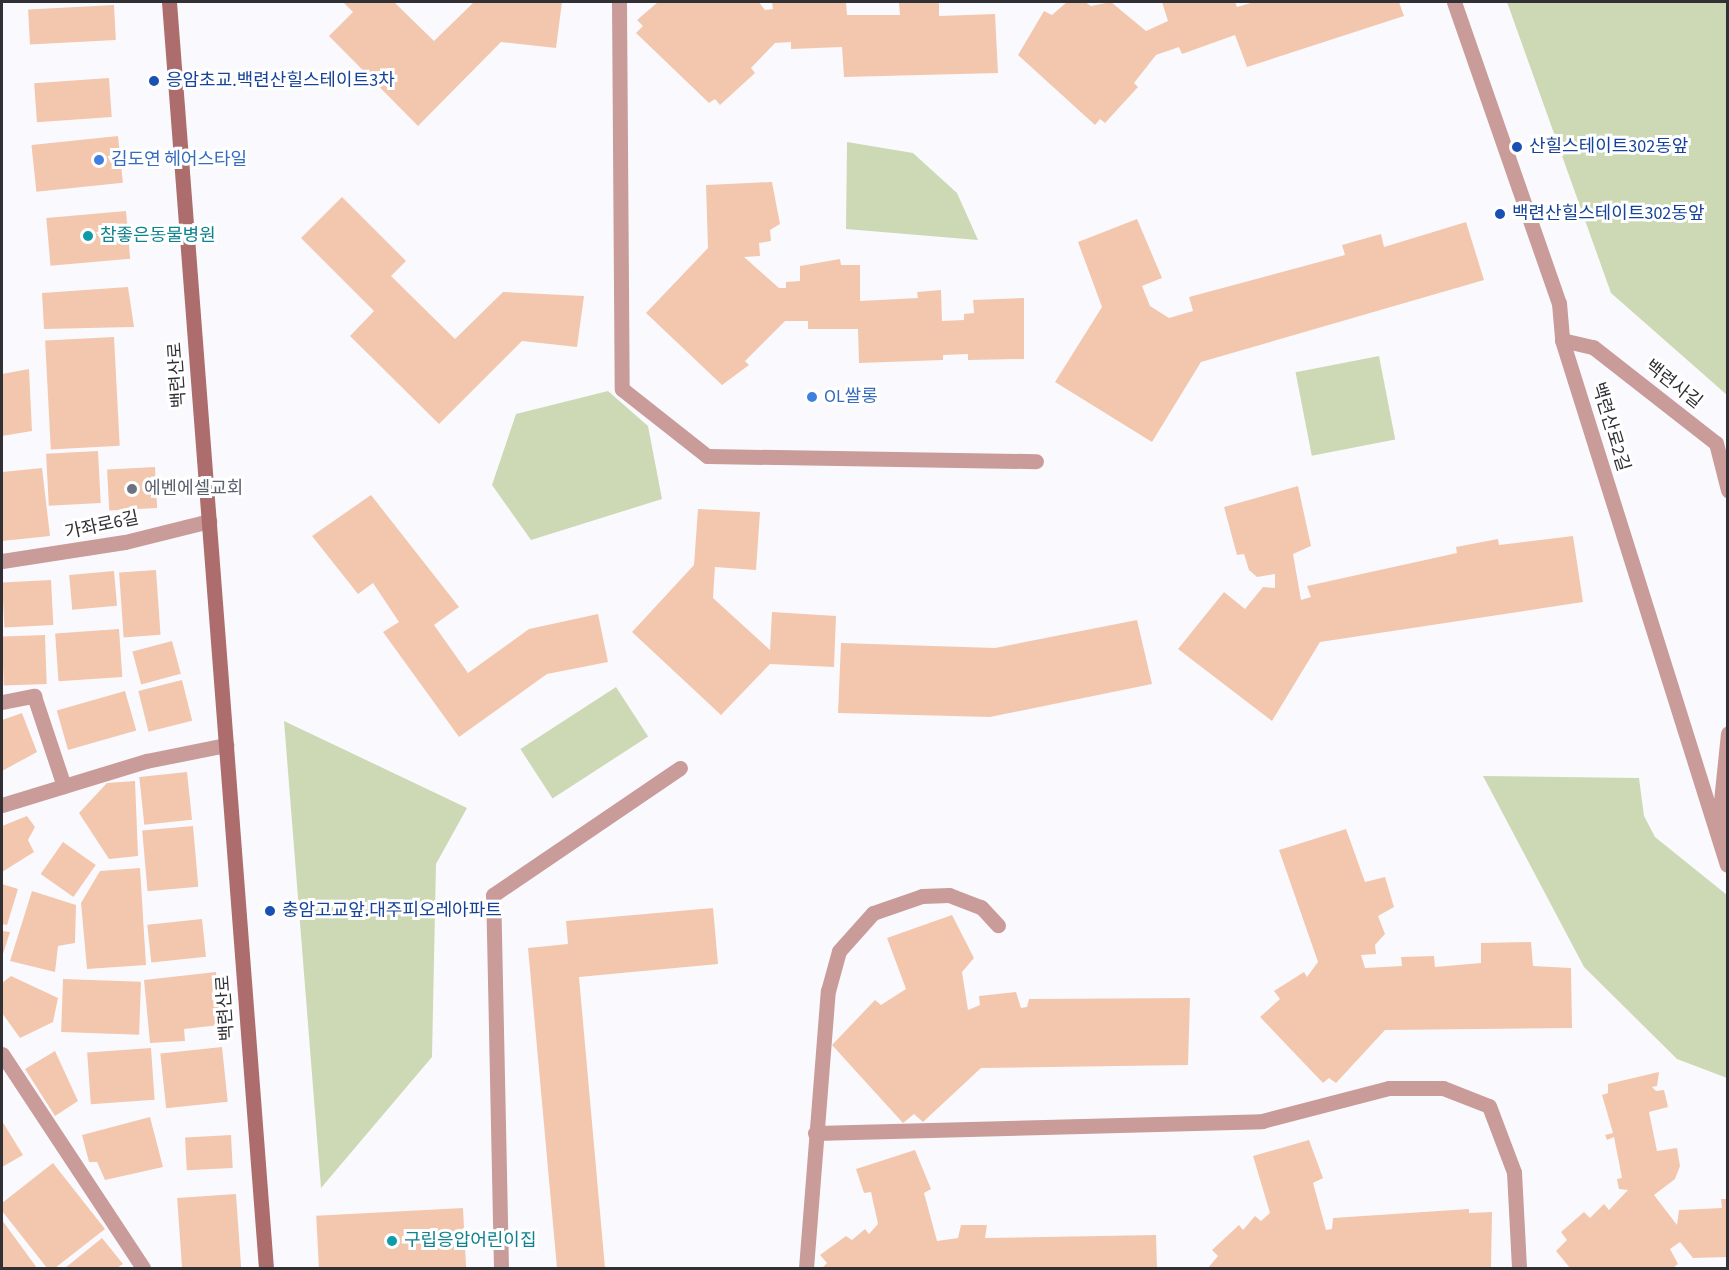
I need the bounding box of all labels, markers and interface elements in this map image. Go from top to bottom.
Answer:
place label: 응암초교.백련산힐스테이트3차 [166,70,395,92]
marker: 응암초교.백련산힐스테이트3차 [147,74,161,88]
place label: 산힐스테이트302동앞 [1529,136,1688,158]
marker: 산힐스테이트302동앞 [1510,140,1524,154]
place label: 김도연 헤어스타일 [111,149,247,171]
marker: 김도연 헤어스타일 [92,153,106,167]
place label: 백련산힐스테이트302동앞 [1512,203,1704,225]
marker: 백련산힐스테이트302동앞 [1493,207,1507,221]
place label: 참좋은동물병원 [100,225,216,247]
marker: 참좋은동물병원 [81,229,95,243]
street label: 백련산로 [165,341,191,409]
street label: 백련사길 [1640,356,1706,414]
street label: 백련산로2길 [1586,380,1634,474]
place label: OL쌀롱 [824,386,878,408]
marker: OL쌀롱 [805,390,819,404]
place label: 에벤에셀교회 [144,478,243,500]
marker: 에벤에셀교회 [125,482,139,496]
street label: 가좌로6길 [63,508,141,544]
place label: 충암고교앞.대주피오레아파트 [282,900,502,922]
marker: 충암고교앞.대주피오레아파트 [263,904,277,918]
street label: 백련산로 [213,974,239,1042]
place label: 구립응압어린이집 [404,1230,536,1252]
marker: 구립응압어린이집 [385,1234,399,1248]

